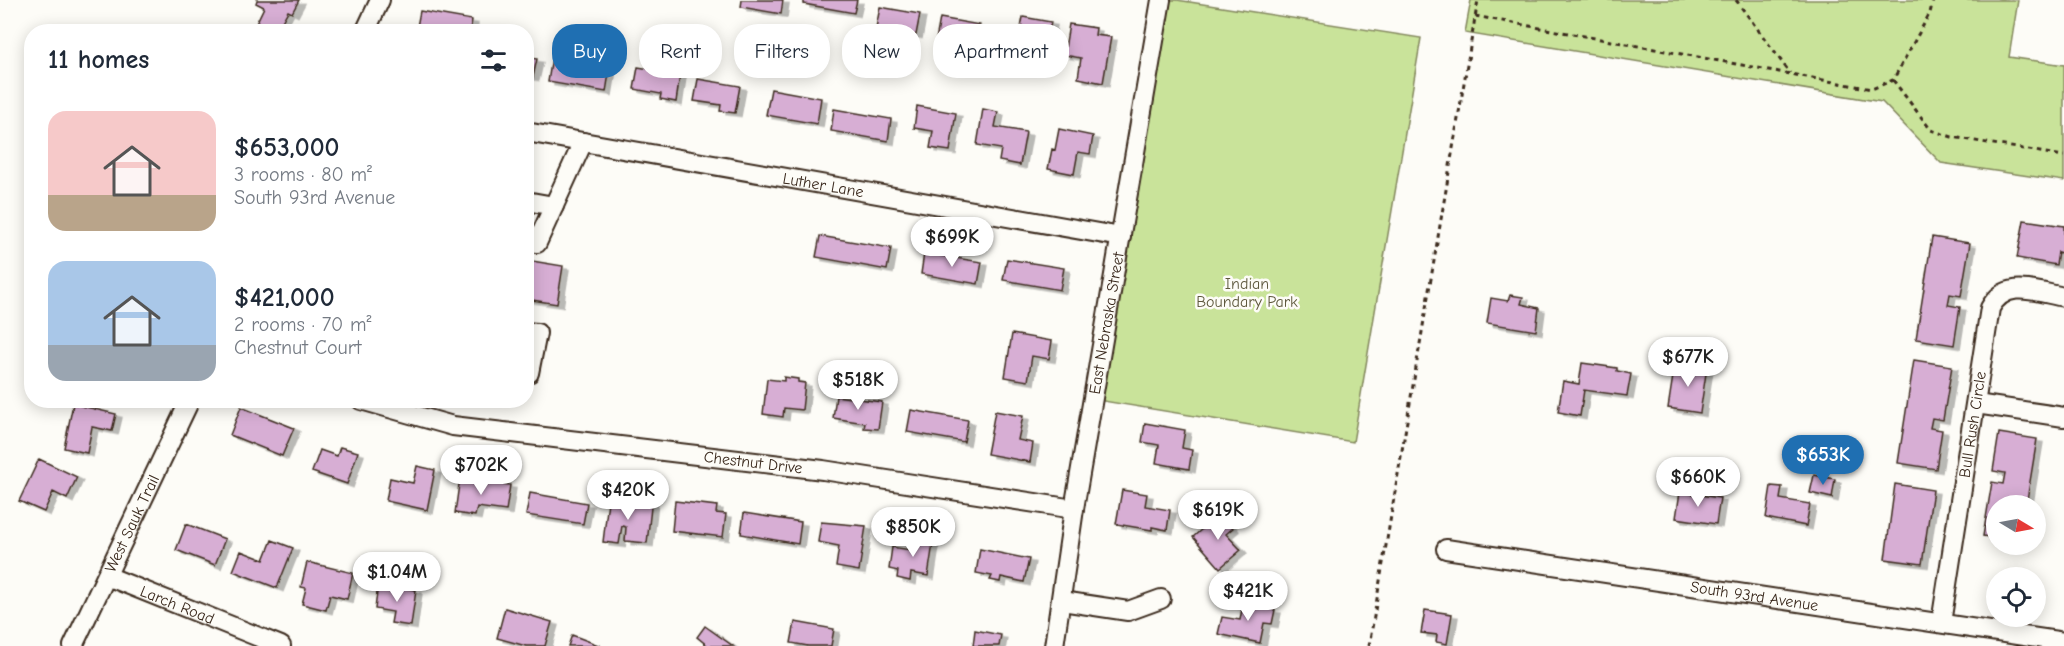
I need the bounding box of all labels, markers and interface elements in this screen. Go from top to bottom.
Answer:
chip: Buy [552,24,627,78]
chip: Rent [639,24,722,78]
chip: Filters [734,24,830,78]
chip: New [842,24,921,78]
chip: Apartment [933,24,1069,78]
icon: filters [477,44,510,77]
text: 11 homes [48,45,149,75]
text: $653,000 [234,133,339,163]
icon: home [96,135,168,207]
text: 3 rooms · 80 m² [234,163,372,186]
street label: Luther Lane [781,169,865,201]
text: South 93rd Avenue [234,186,395,209]
pin: $699K [910,217,994,268]
text: $699K [925,225,979,248]
street label: East Nebraska Street [1086,251,1128,396]
park label: Indian Boundary Park [1196,275,1298,311]
text: $421,000 [234,283,335,313]
icon: home [96,285,168,357]
text: 2 rooms · 70 m² [234,313,371,336]
text: Chestnut Court [234,336,361,359]
pin: $677K [1646,337,1730,388]
text: $677K [1662,345,1714,368]
pin: $518K [816,360,900,411]
text: $518K [832,368,884,391]
street label: Bull Rush Circle [1956,370,1990,479]
pin: $653K [1781,435,1865,486]
text: $653K [1796,443,1850,466]
pin: $702K [439,445,523,496]
street label: Chestnut Drive [703,448,803,477]
text: $702K [454,453,508,476]
pin: $660K [1656,457,1740,508]
text: $660K [1670,465,1726,488]
pin: $420K [586,470,670,521]
street label: West Sauk Trail [101,472,163,575]
text: $420K [601,478,655,501]
pin: $619K [1176,490,1260,541]
north arrow [1986,495,2046,555]
map controls [1986,495,2046,627]
text: $619K [1192,498,1244,521]
pin: $850K [871,507,955,558]
text: $850K [885,515,941,538]
pin: $1.04M [348,552,446,603]
text: $1.04M [367,560,427,583]
button: locate [1986,567,2046,627]
pin: $421K [1206,571,1290,622]
street label: South 93rd Avenue [1689,578,1820,615]
text: $421K [1223,579,1273,602]
street label: Larch Road [138,582,217,628]

